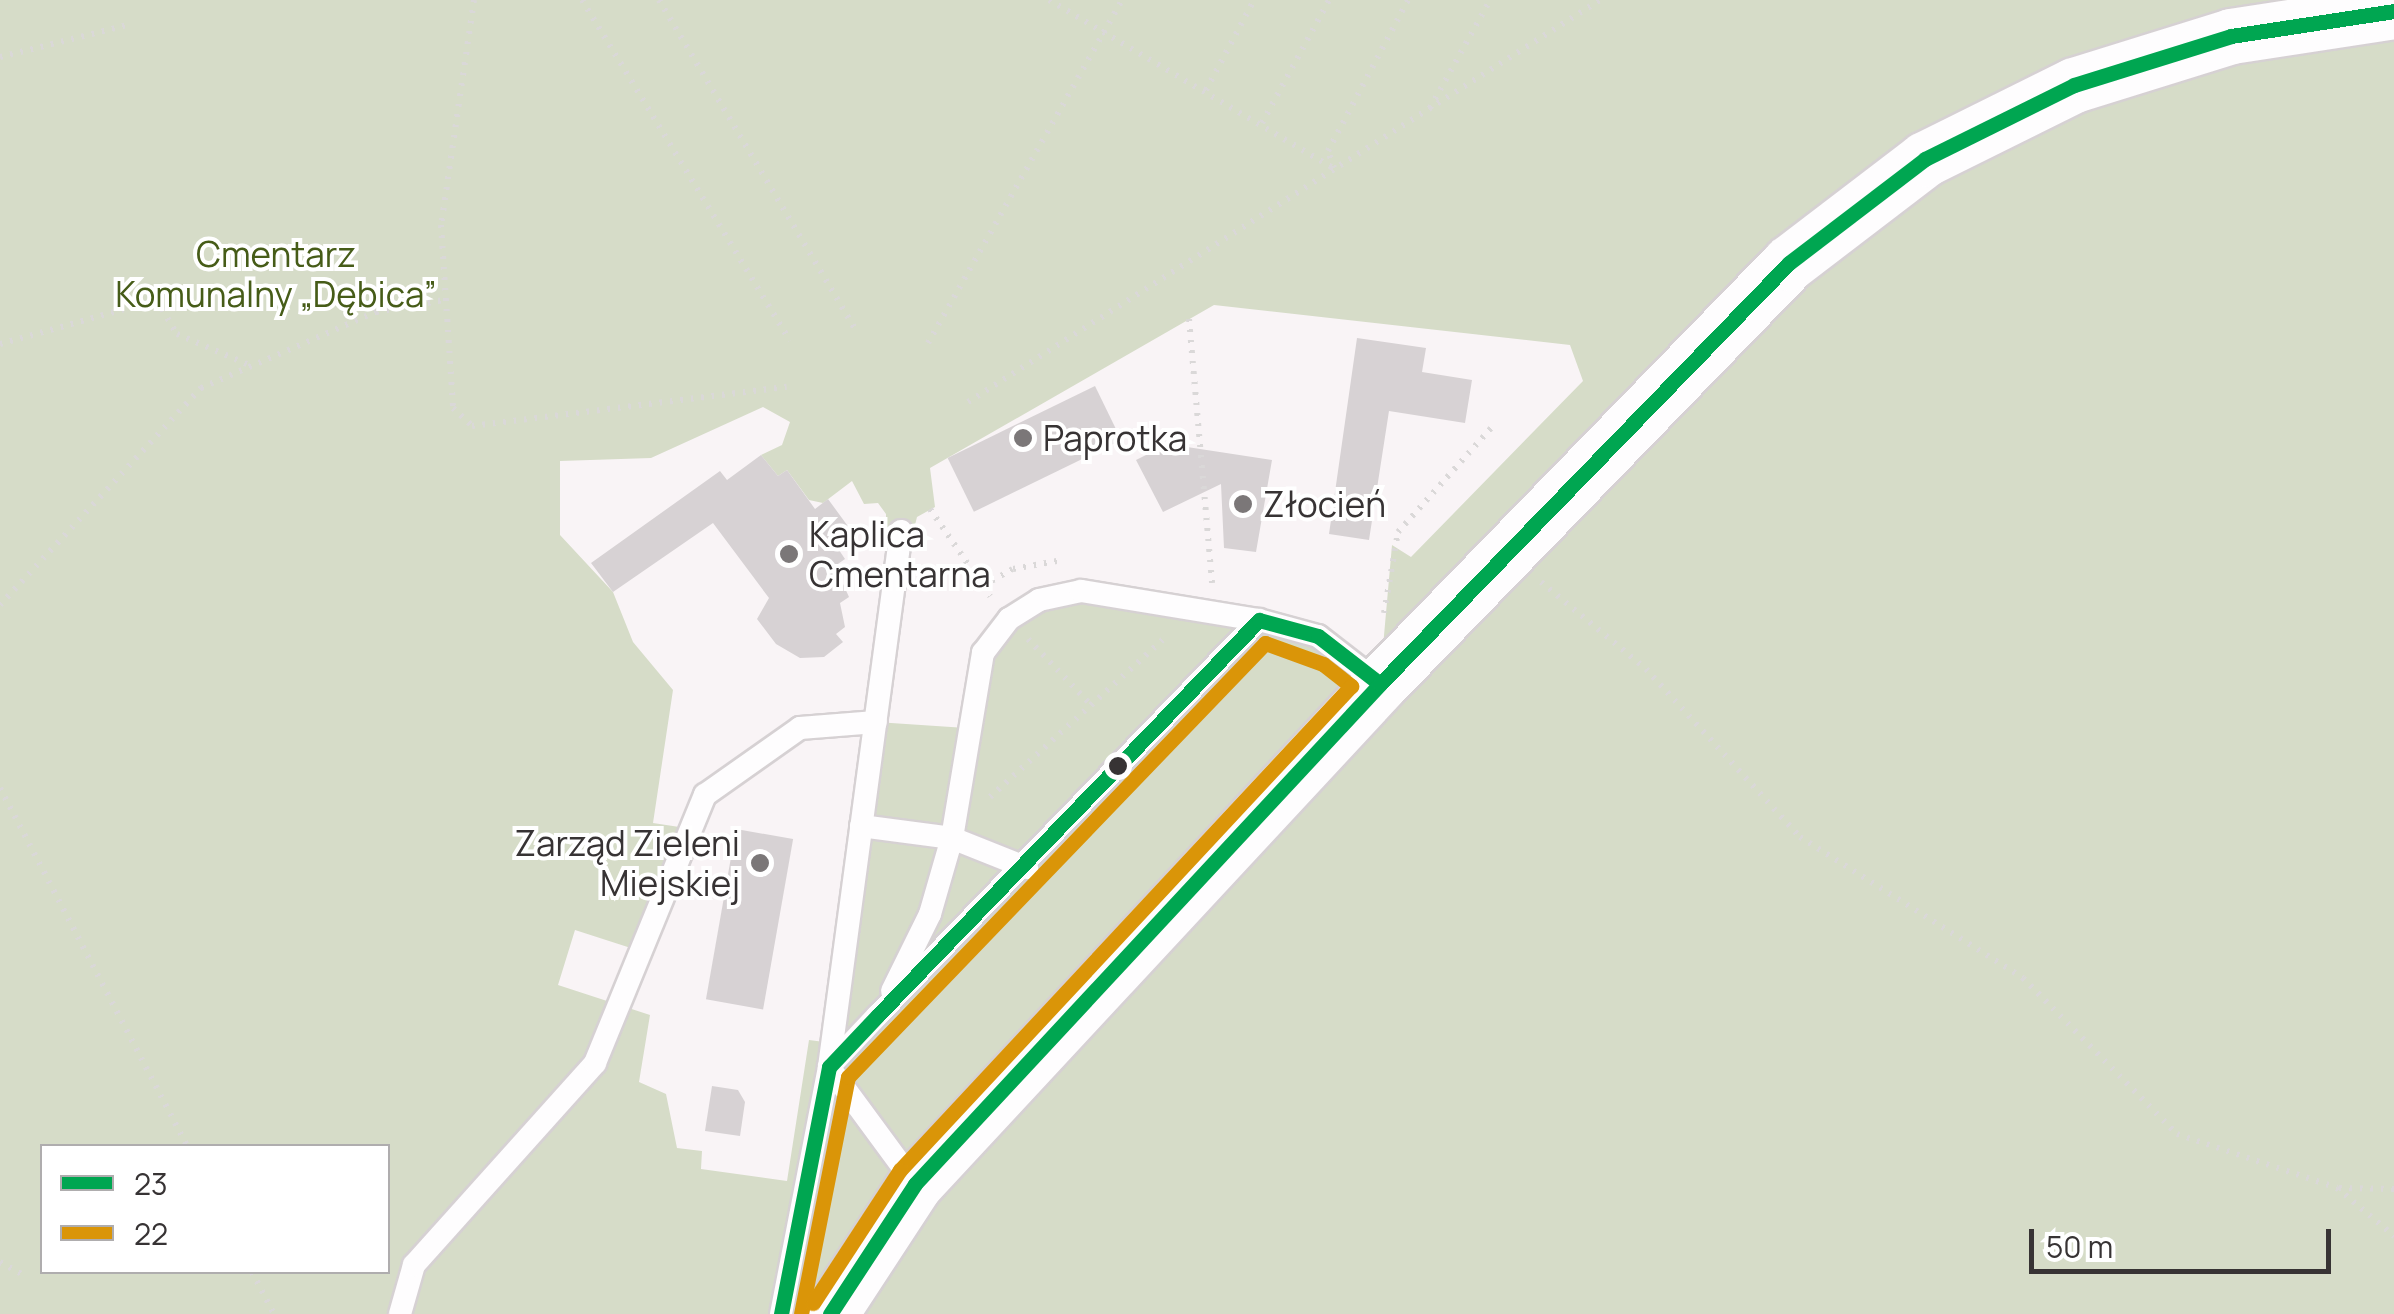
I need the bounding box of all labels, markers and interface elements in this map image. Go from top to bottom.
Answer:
park label: Cmentarz Komunalny „Dębica” [115,233,437,315]
place label: Paprotka [1043,417,1187,459]
marker: Paprotka [1012,427,1034,449]
place label: Złocień [1263,483,1386,525]
marker: Złocień [1232,493,1254,515]
place label: Kaplica Cmentarna [809,513,991,595]
marker: Kaplica Cmentarna [778,543,800,565]
unlabelled marker [1108,756,1128,776]
place label: Zarząd Zieleni Miejskiej [515,822,740,904]
marker: Zarząd Zieleni Miejskiej [749,852,771,874]
legend [40,1144,390,1274]
text: 23 [134,1163,168,1204]
scale bar [2034,1209,2336,1271]
text: 22 [134,1213,168,1254]
text: 50 m [2046,1226,2113,1267]

